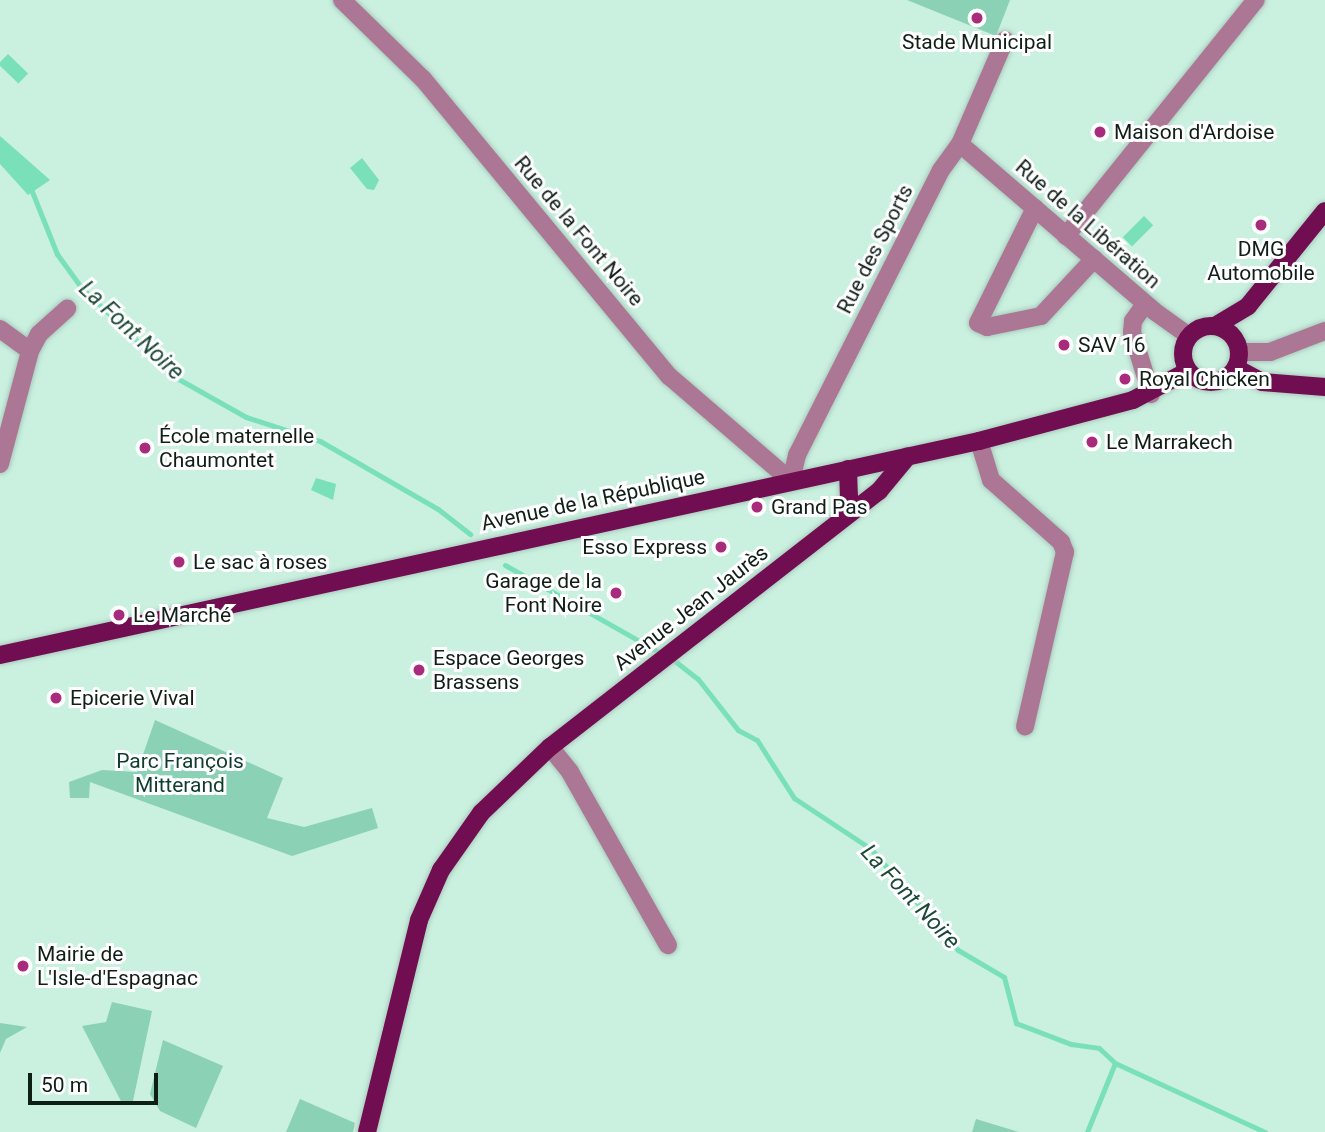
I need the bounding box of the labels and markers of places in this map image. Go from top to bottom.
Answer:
marker: Stade Municipal [969,10,985,26]
place label: Stade Municipal [902,29,1052,55]
place label: Maison d'Ardoise [1114,119,1274,145]
marker: Maison d'Ardoise [1092,124,1108,140]
marker: DMG Automobile [1253,217,1269,233]
place label: DMG Automobile [1207,236,1315,286]
place label: SAV 16 [1078,332,1145,358]
marker: SAV 16 [1056,337,1072,353]
place label: Royal Chicken [1139,366,1270,392]
marker: Royal Chicken [1117,371,1133,387]
place label: École maternelle Chaumontet [159,423,314,473]
place label: Le Marrakech [1106,429,1233,455]
marker: Le Marrakech [1084,434,1100,450]
marker: École maternelle Chaumontet [137,440,153,456]
place label: Grand Pas [771,494,867,520]
marker: Grand Pas [749,499,765,515]
place label: Esso Express [582,534,707,560]
marker: Esso Express [713,539,729,555]
place label: Le sac à roses [193,549,327,575]
marker: Le sac à roses [171,554,187,570]
place label: Garage de la Font Noire [485,568,602,618]
marker: Garage de la Font Noire [608,585,624,601]
place label: Le Marché [133,602,231,628]
marker: Le Marché [111,607,127,623]
place label: Espace Georges Brassens [433,645,584,695]
marker: Espace Georges Brassens [411,662,427,678]
place label: Epicerie Vival [70,685,195,711]
marker: Epicerie Vival [48,690,64,706]
place label: Mairie de L'Isle-d'Espagnac [37,941,198,991]
marker: Mairie de L'Isle-d'Espagnac [15,958,31,974]

